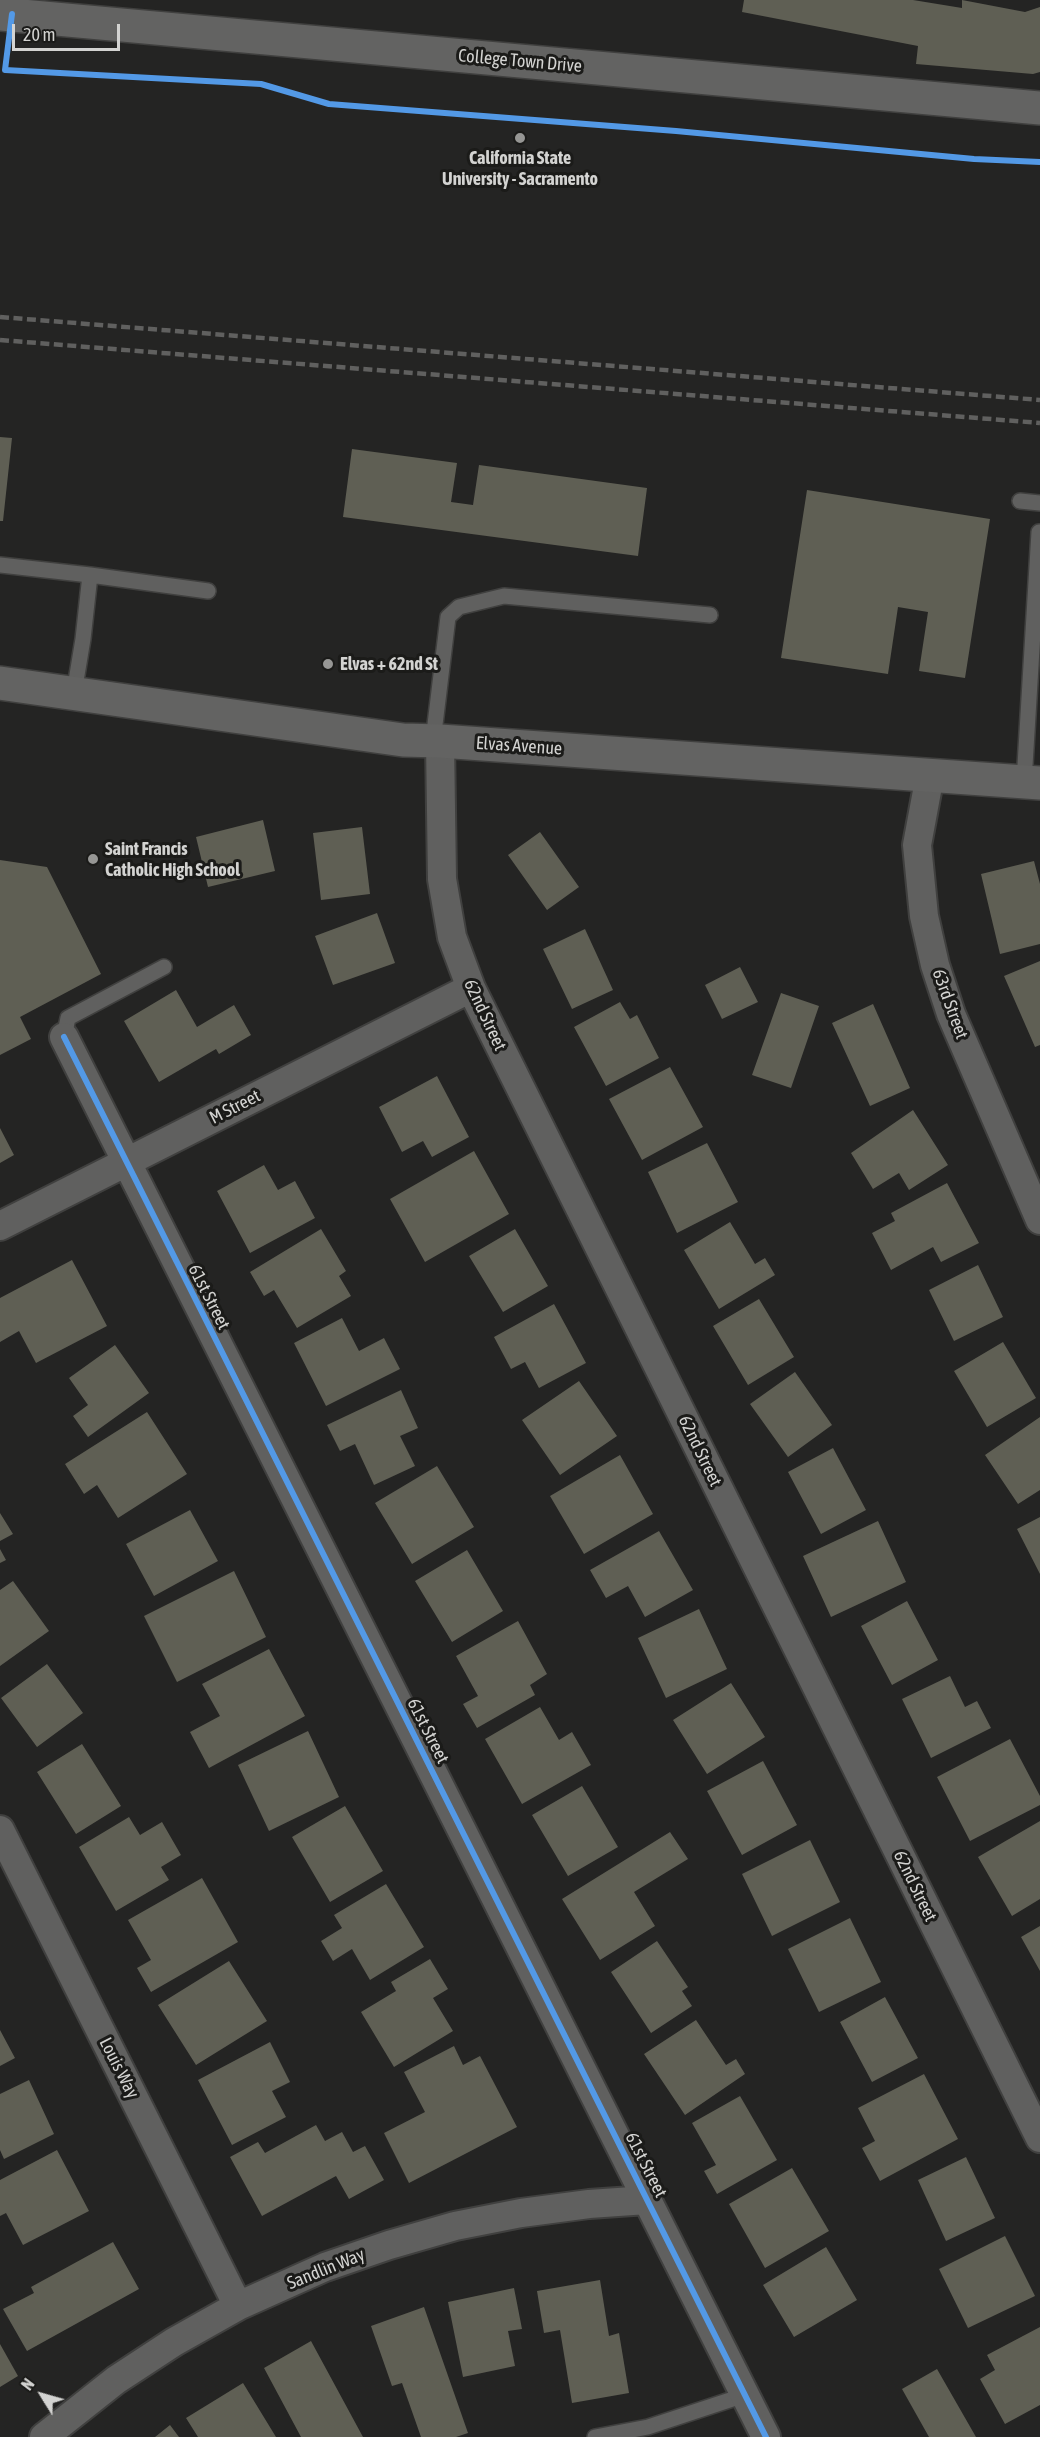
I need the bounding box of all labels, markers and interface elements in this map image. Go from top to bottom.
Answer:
scale bar [15,12,123,50]
text: 20 m [23,24,55,45]
street label: College Town Drive [457,45,583,77]
marker: California State University - Sacramento [513,131,527,145]
place label: California State University - Sacramento [442,147,598,190]
place label: Elvas + 62nd St [340,653,438,675]
marker: Elvas + 62nd St [321,657,335,671]
street label: Elvas Avenue [475,732,563,760]
place label: Saint Francis Catholic High School [105,838,240,880]
marker: Saint Francis Catholic High School [86,852,100,866]
street label: 63rd Street [927,966,973,1042]
street label: 62nd Street [459,976,511,1054]
street label: M Street [206,1085,264,1129]
street label: 61st Street [183,1261,235,1333]
street label: 62nd Street [674,1412,726,1490]
street label: 61st Street [402,1695,454,1767]
street label: 62nd Street [889,1847,941,1925]
street label: Louis Way [95,2034,143,2102]
street label: 61st Street [620,2129,672,2201]
street label: Sandlin Way [284,2244,368,2294]
north arrow [12,2365,72,2425]
text: N [18,2375,38,2393]

